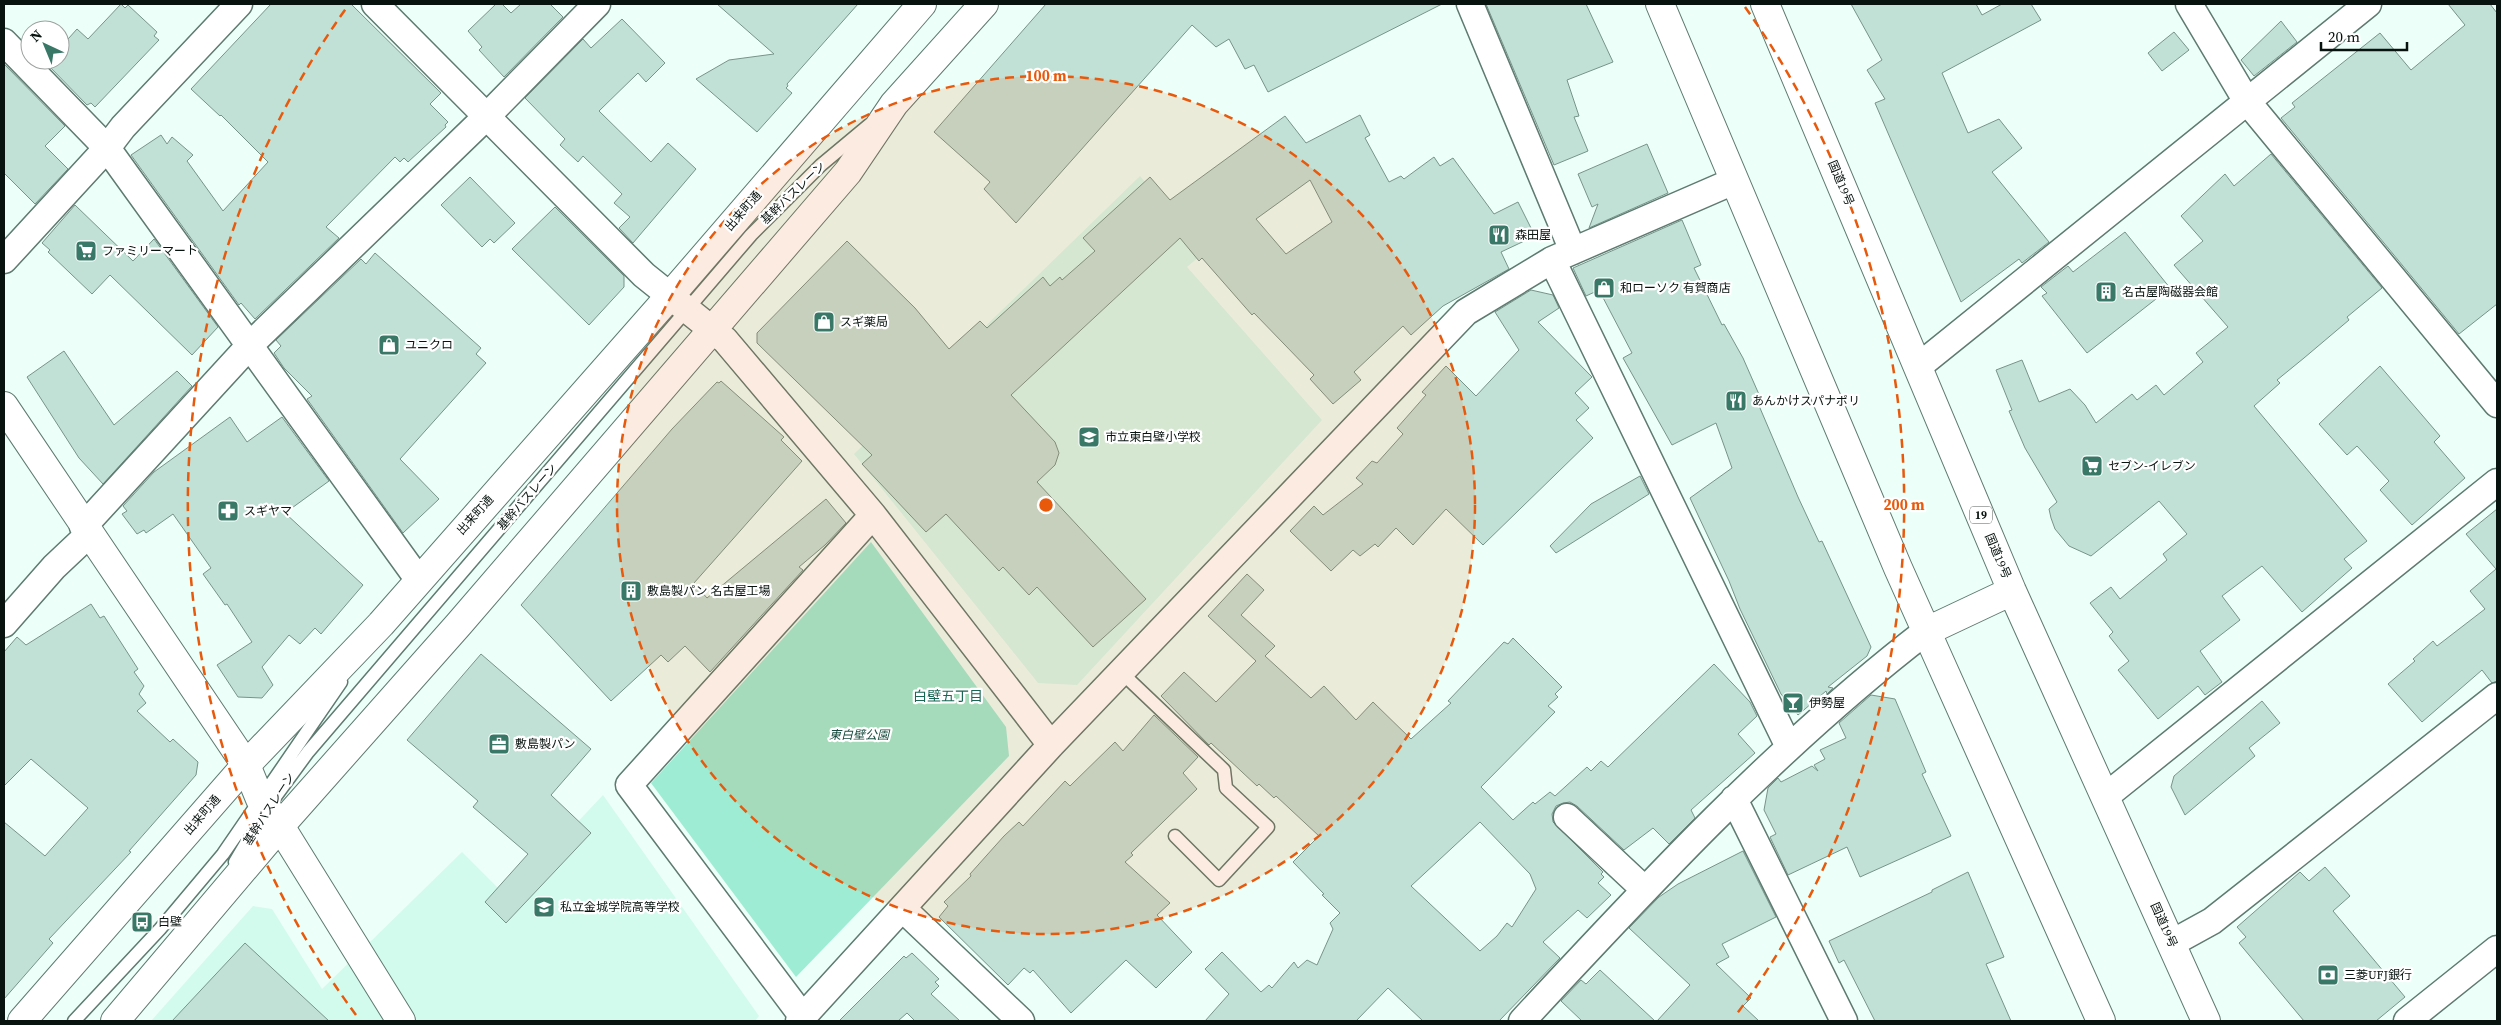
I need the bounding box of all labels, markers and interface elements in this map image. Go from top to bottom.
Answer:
north arrow [20,20,70,70]
scale bar [2321,20,2407,52]
text: N [25,25,47,46]
text: 20 m [2328,26,2360,47]
text: 100 m [1025,65,1067,86]
street label: 基幹バスレーン [757,158,829,228]
street label: 国道19号 [1824,158,1858,208]
street label: 出来町通 [721,188,765,234]
restaurant icon: 森田屋 [1487,223,1511,247]
place label: 森田屋 [1515,227,1551,243]
supermarket icon: ファミリーマート [74,239,98,263]
place label: ファミリーマート [102,243,198,259]
shop icon: 和ローソク 有賀商店 [1592,276,1616,300]
place label: 和ローソク 有賀商店 [1620,280,1731,296]
building icon: 名古屋陶磁器会館 [2094,280,2118,304]
place label: 名古屋陶磁器会館 [2122,284,2218,300]
shop icon: スギ薬局 [812,310,836,334]
place label: スギ薬局 [840,314,888,330]
shop icon: ユニクロ [377,333,401,357]
place label: ユニクロ [405,337,453,353]
restaurant icon: あんかけスパナポリ [1724,389,1748,413]
place label: あんかけスパナポリ [1752,393,1860,409]
school or university icon: 市立東白壁小学校 [1077,425,1101,449]
place label: 市立東白壁小学校 [1105,429,1201,445]
supermarket icon: セブン-イレブン [2080,454,2104,478]
place label: セブン-イレブン [2108,458,2196,474]
street label: 基幹バスレーン [494,460,560,534]
street label: 出来町通 [453,492,497,538]
text: 200 m [1883,494,1925,515]
centre of rings [1037,496,1055,514]
pharmacy icon: スギヤマ [216,499,240,523]
place label: スギヤマ [244,503,292,519]
road number: 19 [1970,506,1992,524]
street label: 国道19号 [1981,531,2015,581]
building icon: 敷島製パン 名古屋工場 [619,579,643,603]
place label: 敷島製パン 名古屋工場 [647,583,770,599]
district label: 白壁五丁目 [913,686,983,706]
bar icon: 伊勢屋 [1781,691,1805,715]
place label: 伊勢屋 [1809,695,1845,711]
park label: 東白壁公園 [829,727,891,743]
office icon: 敷島製パン [487,732,511,756]
place label: 敷島製パン [515,736,576,752]
street label: 基幹バスレーン [240,770,298,848]
street label: 出来町通 [180,792,224,838]
school or university icon: 私立金城学院高等学校 [532,895,556,919]
place label: 私立金城学院高等学校 [560,899,680,915]
street label: 国道19号 [2147,900,2181,950]
bus stop icon: 白壁 [130,910,154,934]
place label: 白壁 [158,914,182,930]
bank icon: 三菱UFJ銀行 [2316,963,2340,987]
place label: 三菱UFJ銀行 [2344,967,2412,983]

